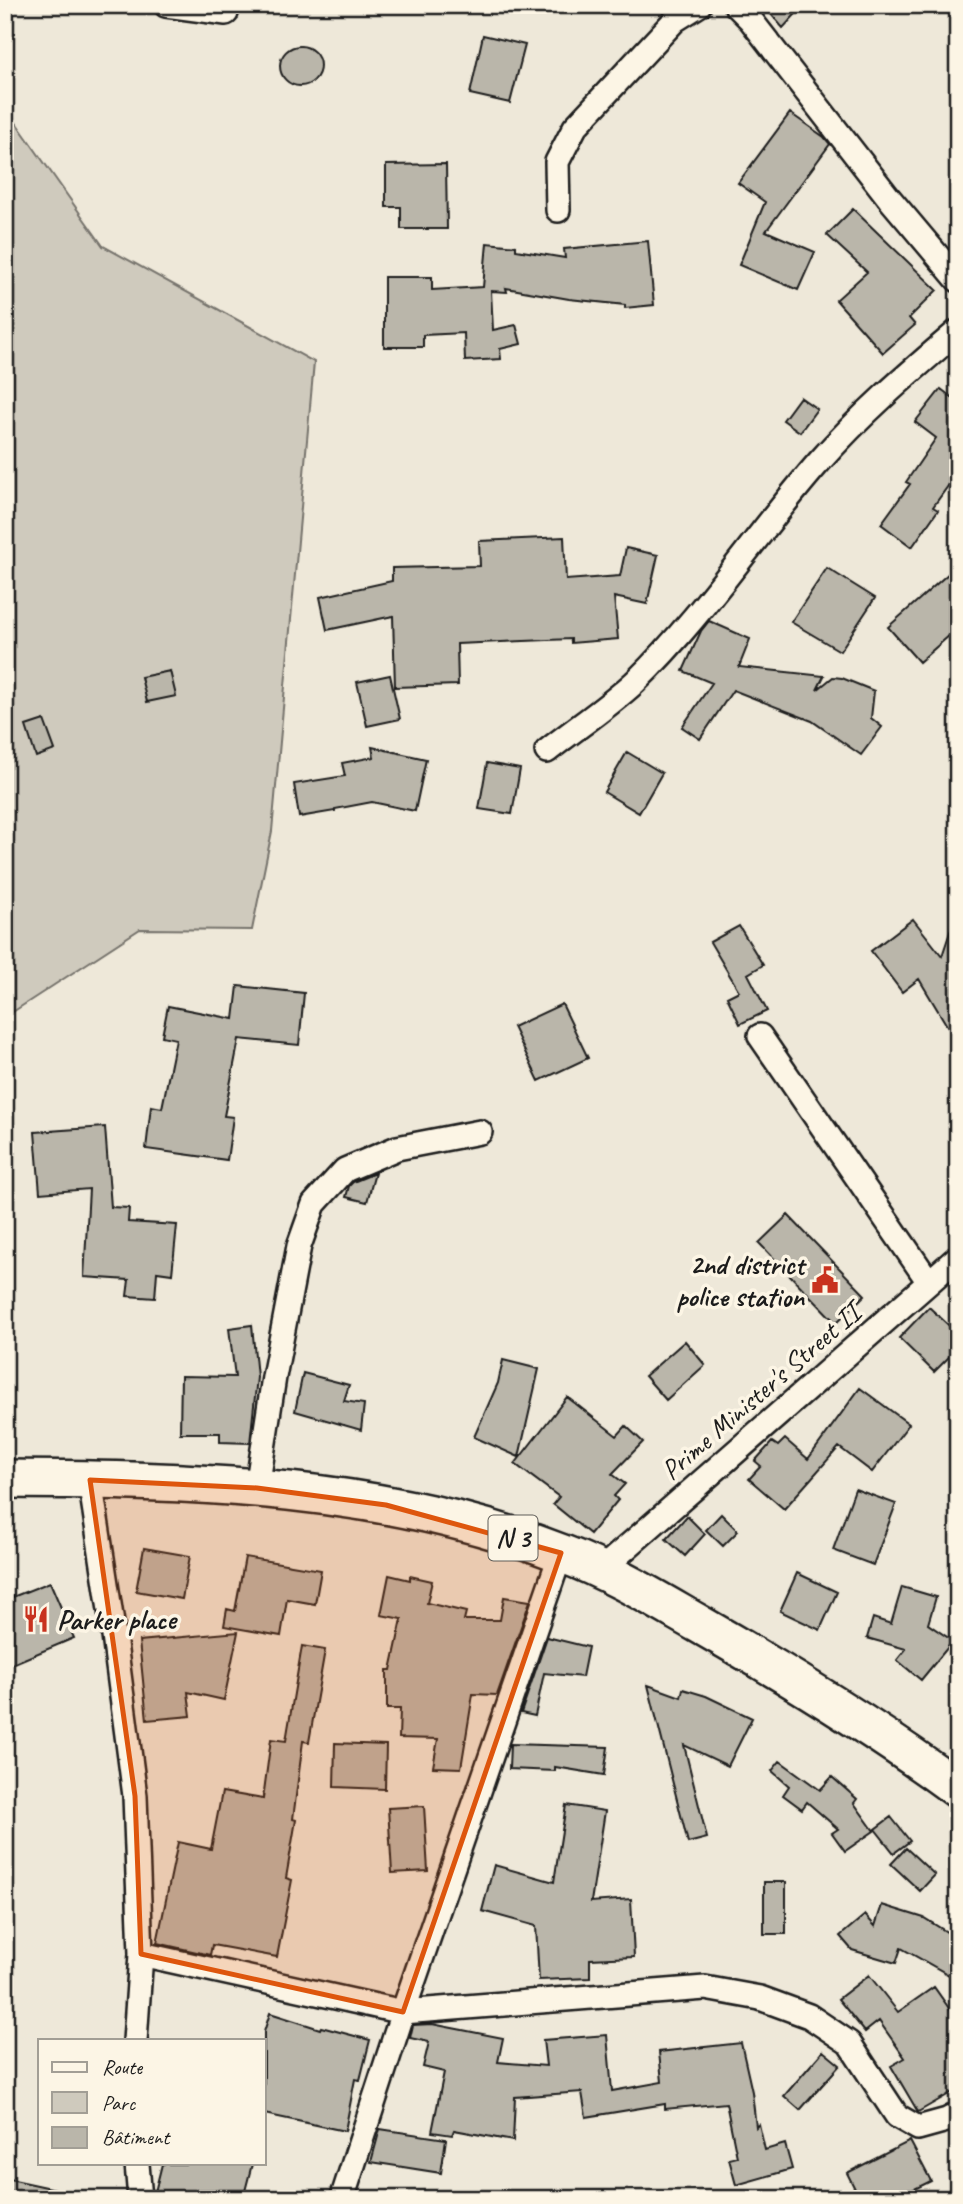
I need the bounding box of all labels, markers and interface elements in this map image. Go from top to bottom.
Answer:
place label: 2nd district police station [677,1247,808,1314]
public building icon: 2nd district police station [810,1265,840,1295]
street label: Prime Minister's Street II [654,1292,871,1487]
road number: N 3 [489,1516,538,1560]
place label: Parker place [57,1602,178,1637]
restaurant icon: Parker place [21,1604,51,1634]
legend [38,2039,266,2166]
text: Route [102,2054,143,2080]
text: Parc [102,2090,137,2116]
text: Bâtiment [102,2124,171,2150]

